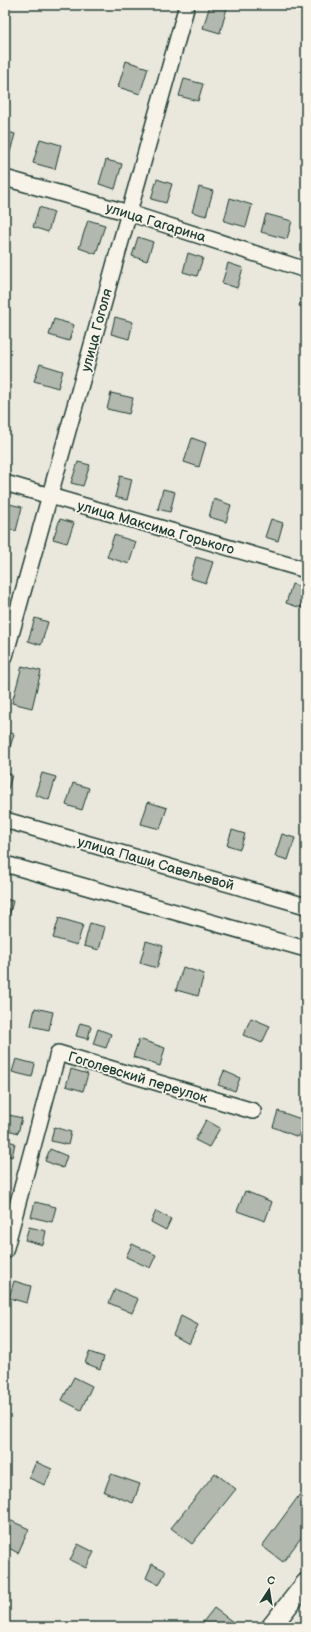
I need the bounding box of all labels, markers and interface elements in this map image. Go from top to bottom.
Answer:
street label: улица Гагарина [104,199,209,246]
street label: улица Гоголя [77,286,116,374]
street label: улица Максима Горького [75,497,236,558]
street label: улица Паши Савельевой [76,833,236,894]
street label: Гоголевский переулок [66,1048,210,1107]
north arrow [249,1570,289,1610]
text: С [266,1574,276,1588]

